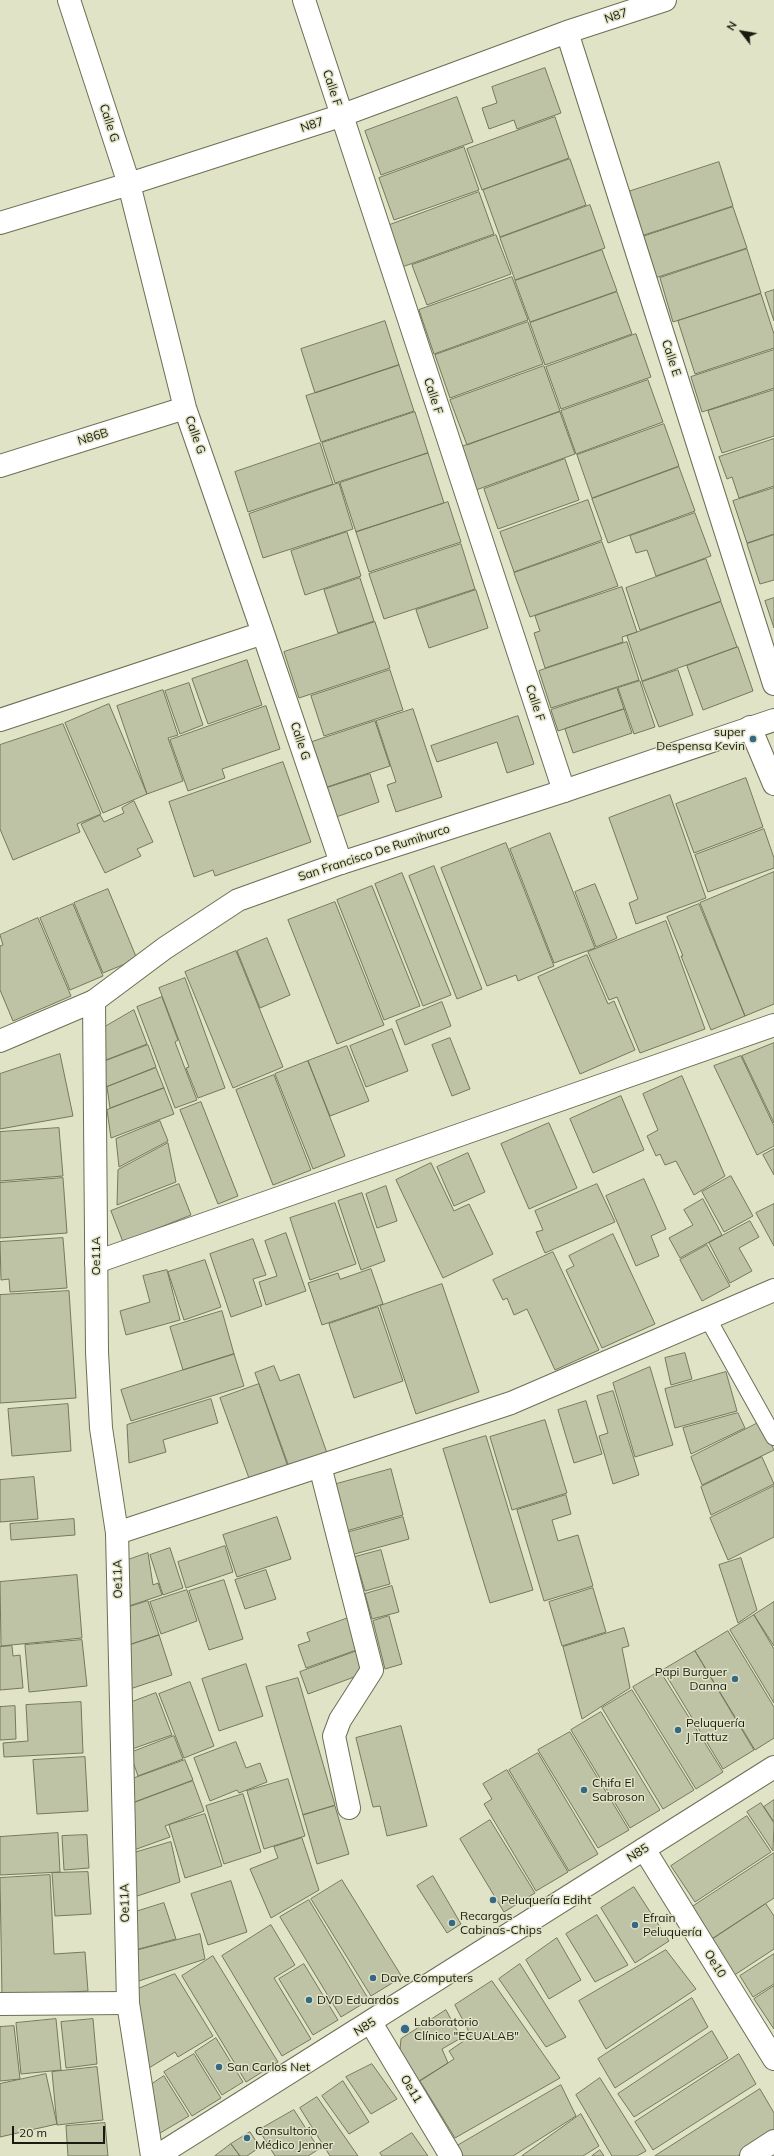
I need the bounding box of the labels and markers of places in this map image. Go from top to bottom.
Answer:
place label: super Despensa Kevin [656,725,745,753]
marker: super Despensa Kevin [748,734,758,744]
place label: Papi Burguer Danna [655,1665,727,1693]
marker: Papi Burguer Danna [730,1674,740,1684]
place label: Peluquería J Tattuz [686,1716,745,1744]
marker: Peluquería J Tattuz [673,1725,683,1735]
place label: Chifa El Sabroson [592,1776,645,1804]
marker: Chifa El Sabroson [579,1785,589,1795]
place label: Peluquería Ediht [501,1893,591,1907]
marker: Peluquería Ediht [488,1895,498,1905]
place label: Recargas Cabinas-Chips [460,1909,542,1937]
place label: Efrain Peluquería [643,1911,702,1939]
marker: Recargas Cabinas-Chips [447,1918,457,1928]
marker: Efrain Peluquería [630,1920,640,1930]
place label: Dave Computers [381,1971,473,1985]
marker: Dave Computers [368,1973,378,1983]
place label: DVD Eduardos [317,1993,399,2007]
marker: DVD Eduardos [304,1995,314,2005]
place label: Laboratorio Clínico "ECUALAB" [414,2015,519,2043]
marker: Laboratorio Clínico "ECUALAB" [399,2023,411,2035]
place label: San Carlos Net [227,2060,310,2074]
marker: San Carlos Net [214,2062,224,2072]
place label: Consultorio Médico Jenner [255,2124,333,2152]
marker: Consultorio Médico Jenner [242,2133,252,2143]

